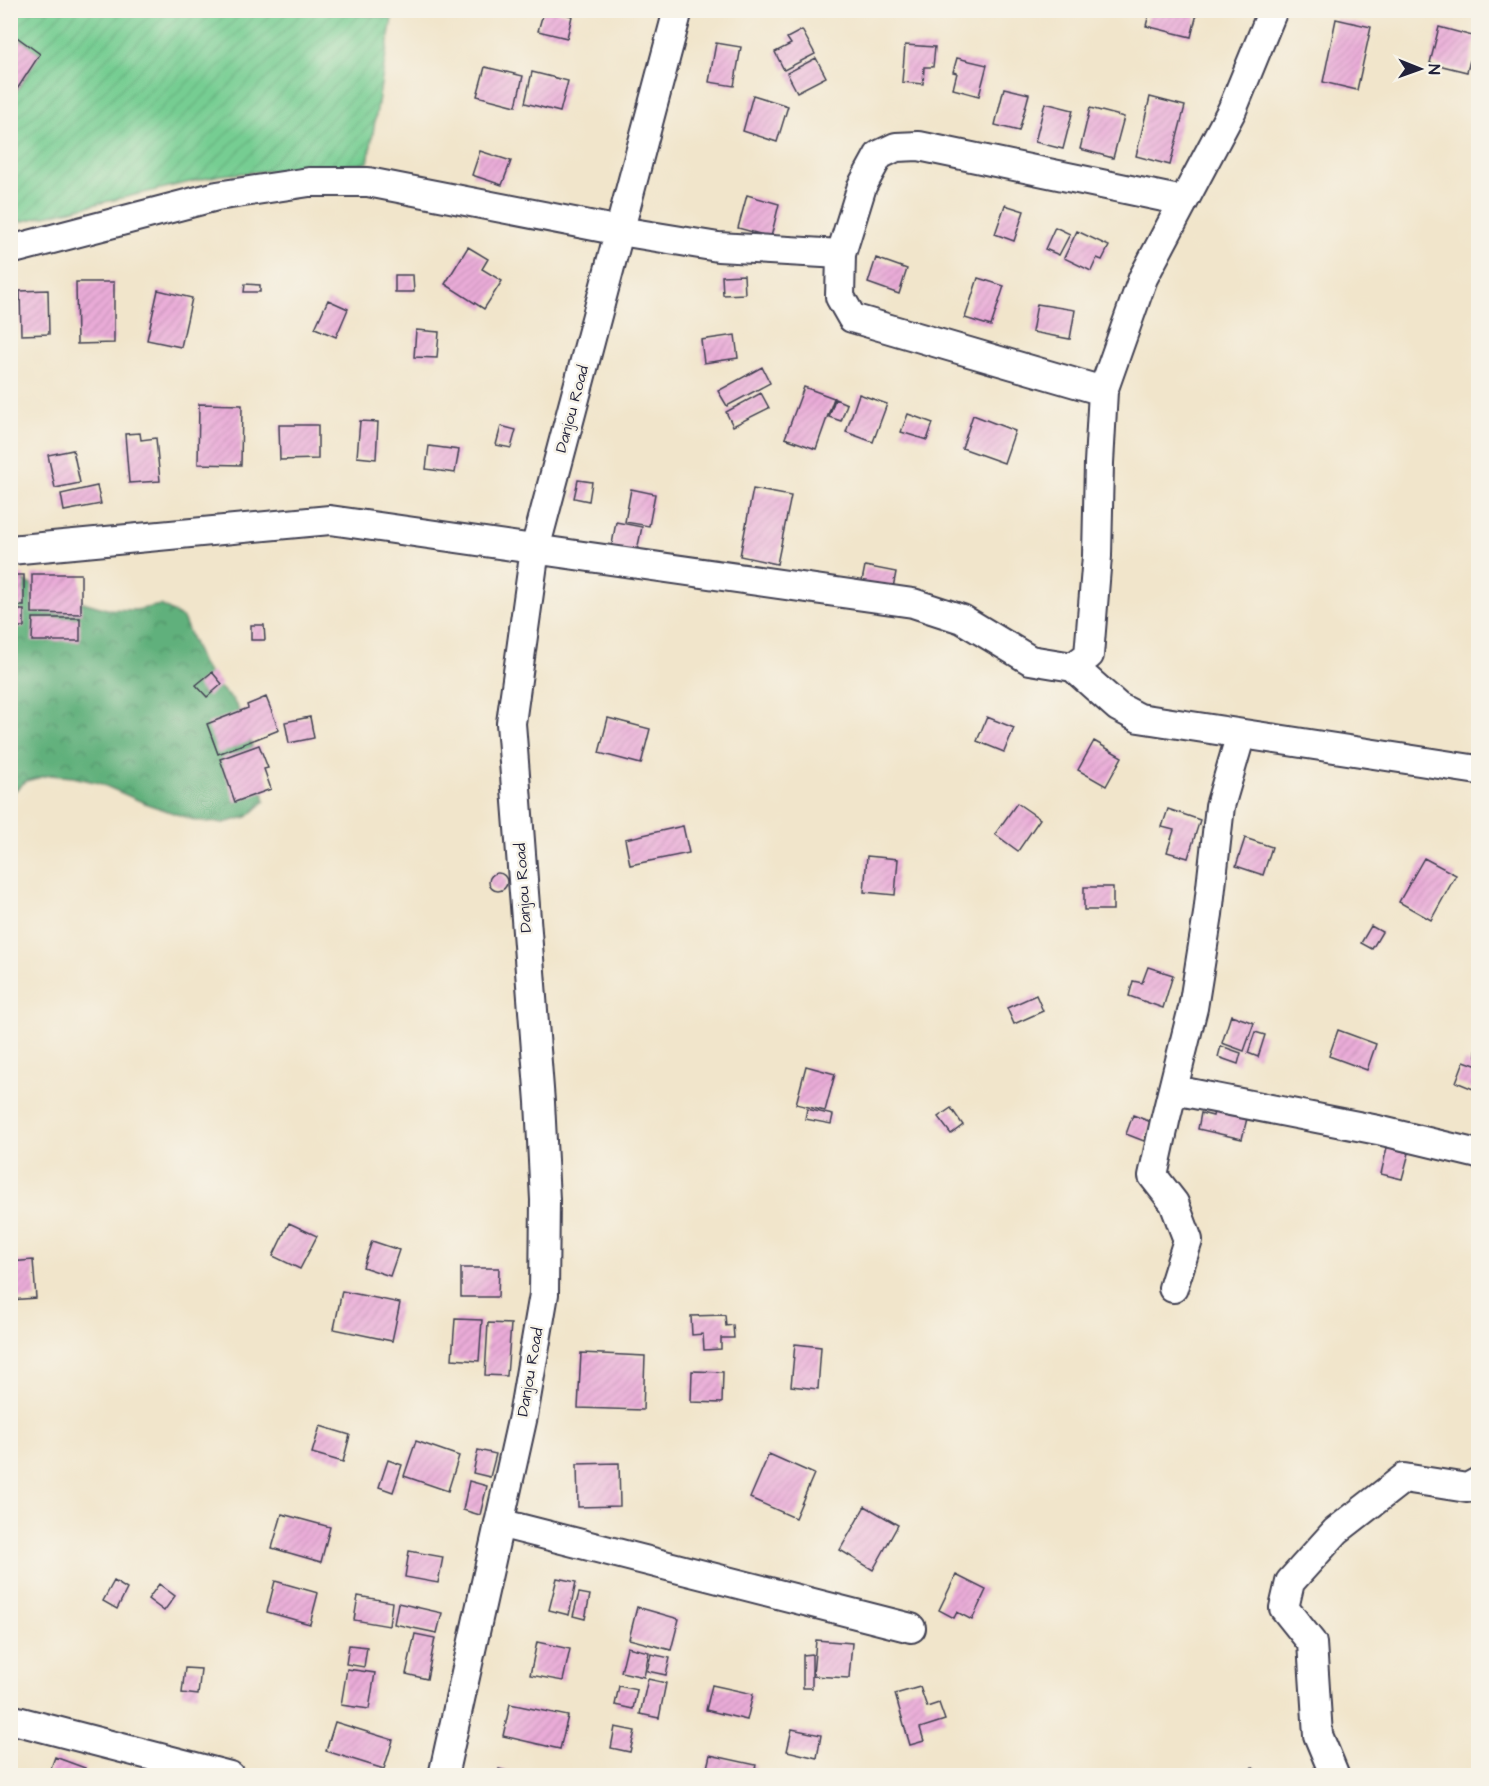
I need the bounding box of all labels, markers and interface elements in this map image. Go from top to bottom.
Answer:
north arrow [1390,39,1450,99]
text: N [1423,64,1445,74]
street label: Danjou Road [550,363,594,455]
street label: Danjou Road [509,843,537,933]
street label: Danjou Road [511,1326,549,1418]

